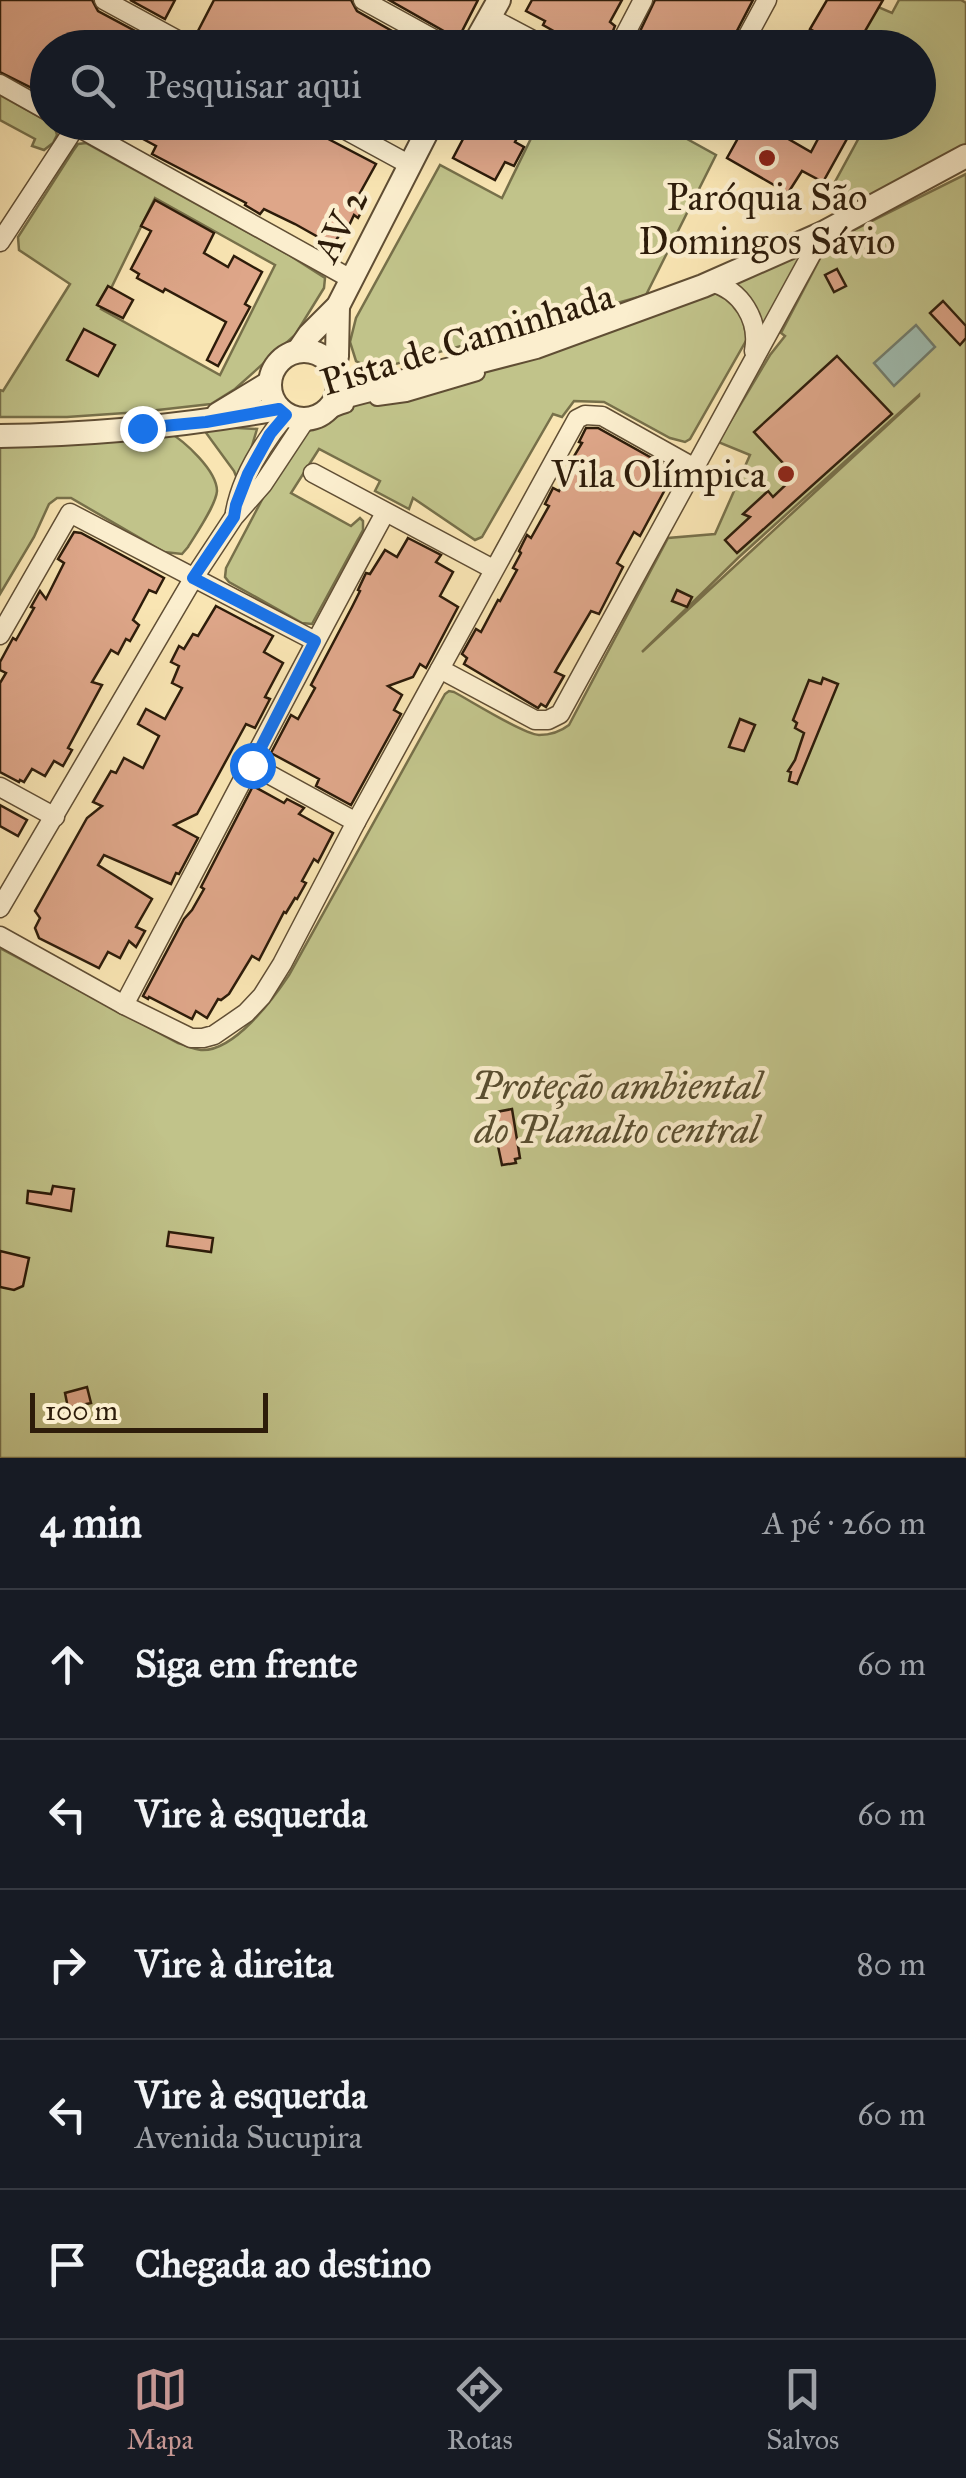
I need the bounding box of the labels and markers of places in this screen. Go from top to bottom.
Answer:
marker: Paróquia São Domingos Sávio [756,147,778,169]
place label: Paróquia São Domingos Sávio [638,174,896,264]
place label: Vila Olímpica [551,451,767,497]
marker: Vila Olímpica [775,463,797,485]

